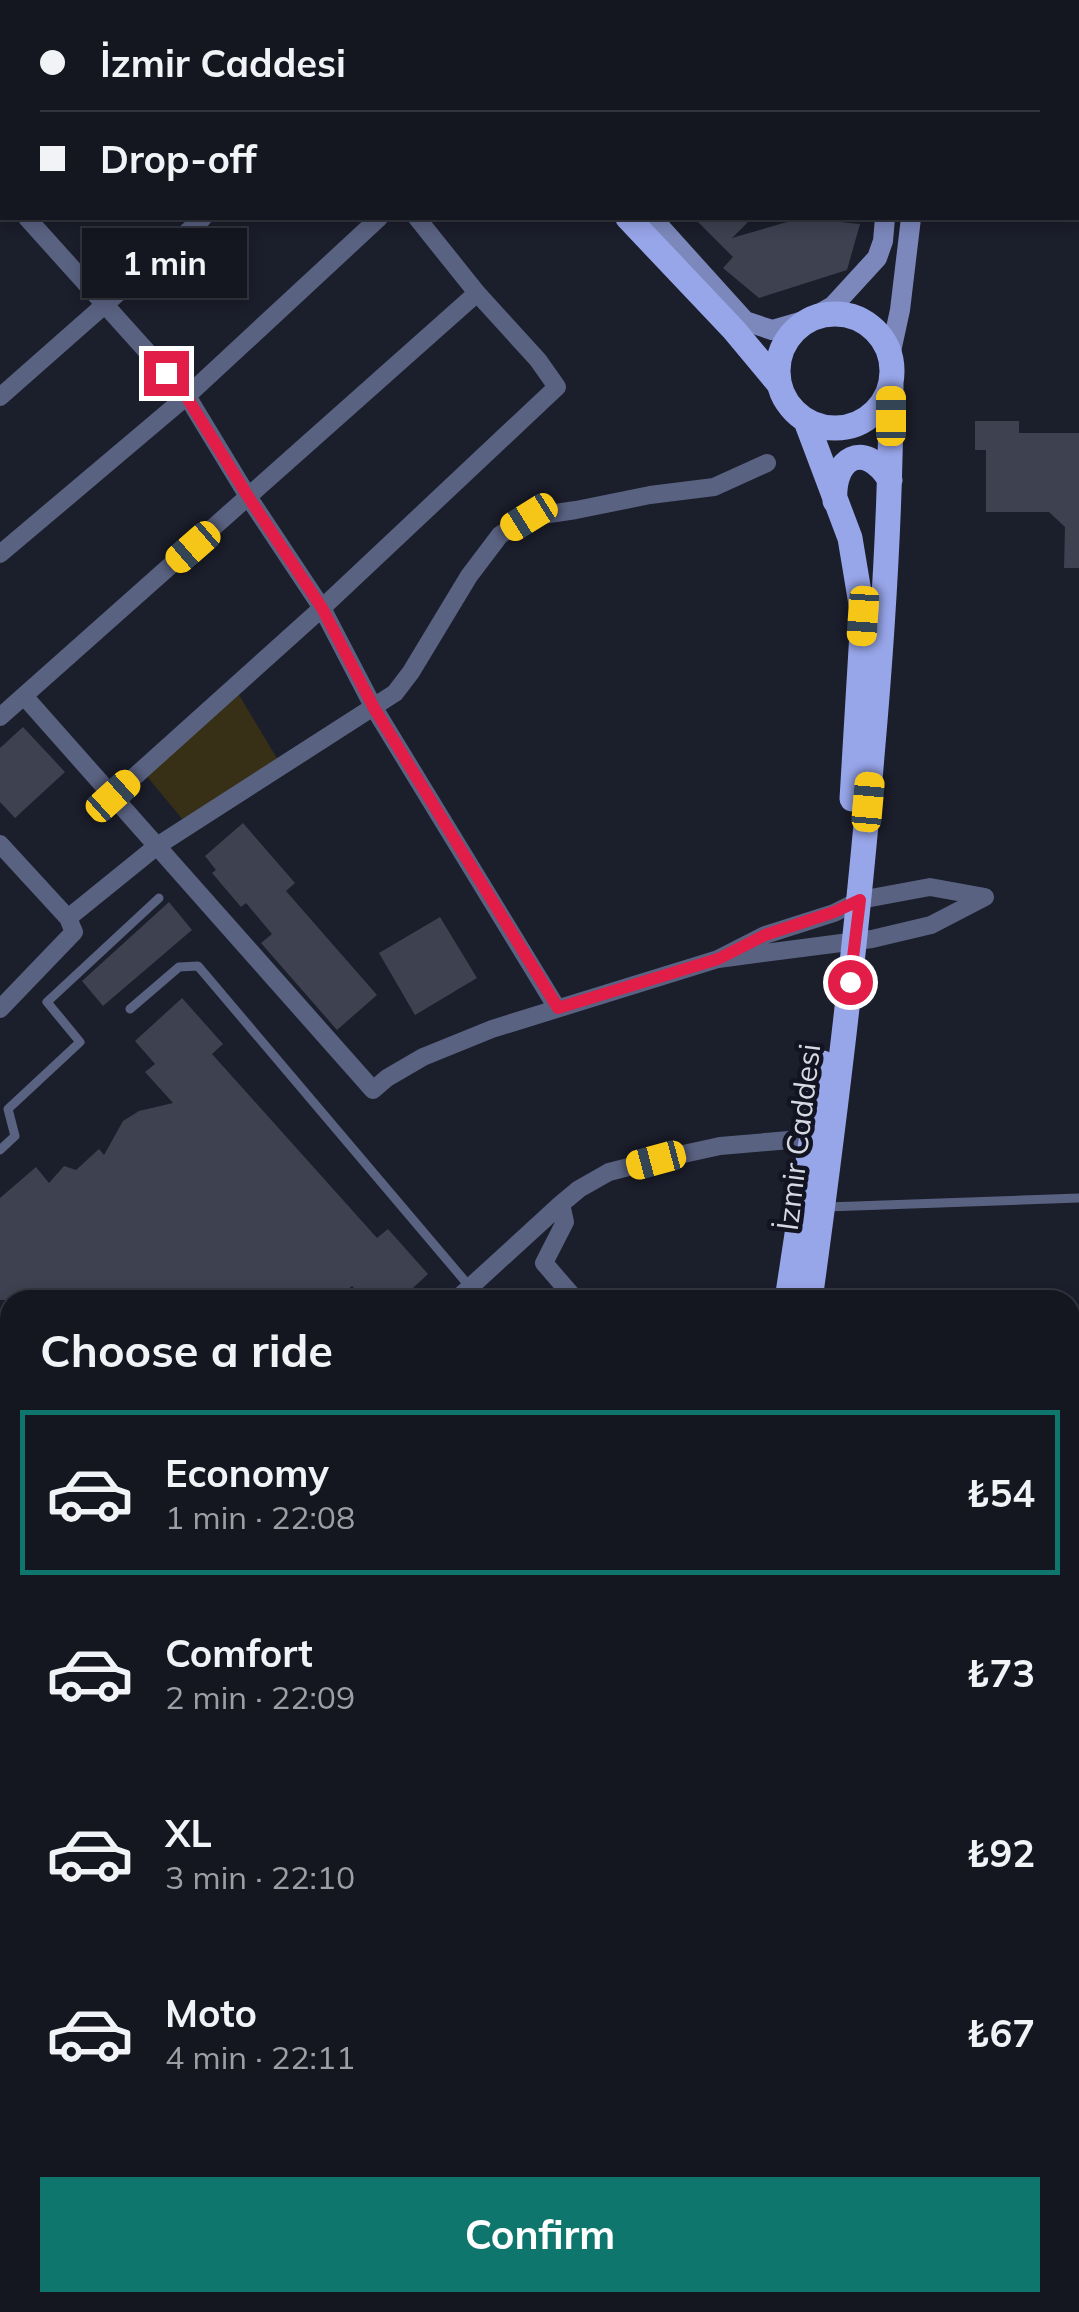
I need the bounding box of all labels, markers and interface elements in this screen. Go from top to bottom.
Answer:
text: İzmir Caddesi [100,39,346,87]
text: Drop-off [100,135,257,183]
callout: 1 min [84,228,248,298]
text: 1 min [122,243,207,283]
route end [144,351,189,396]
car [876,386,906,446]
car [496,488,562,546]
car [161,516,225,578]
car [846,585,880,647]
car [81,765,145,827]
car [850,771,886,833]
route start [828,960,873,1005]
street label: İzmir Caddesi [768,1041,828,1233]
car [623,1138,689,1182]
text: Choose a ride [40,1322,333,1378]
icon: car [45,1448,135,1538]
text: Economy [165,1449,329,1497]
text: ₺54 [967,1469,1035,1517]
text: 1 min · 22:08 [165,1497,355,1537]
icon: car [45,1628,135,1718]
text: Comfort [165,1629,313,1677]
text: ₺73 [967,1649,1035,1697]
text: 2 min · 22:09 [165,1677,355,1717]
icon: car [45,1808,135,1898]
text: XL [165,1809,212,1857]
text: ₺92 [967,1829,1035,1877]
text: 3 min · 22:10 [165,1857,355,1897]
icon: car [45,1988,135,2078]
text: Moto [165,1989,257,2037]
text: ₺67 [967,2009,1035,2057]
text: 4 min · 22:11 [165,2037,355,2077]
button: Confirm [40,2177,1040,2292]

